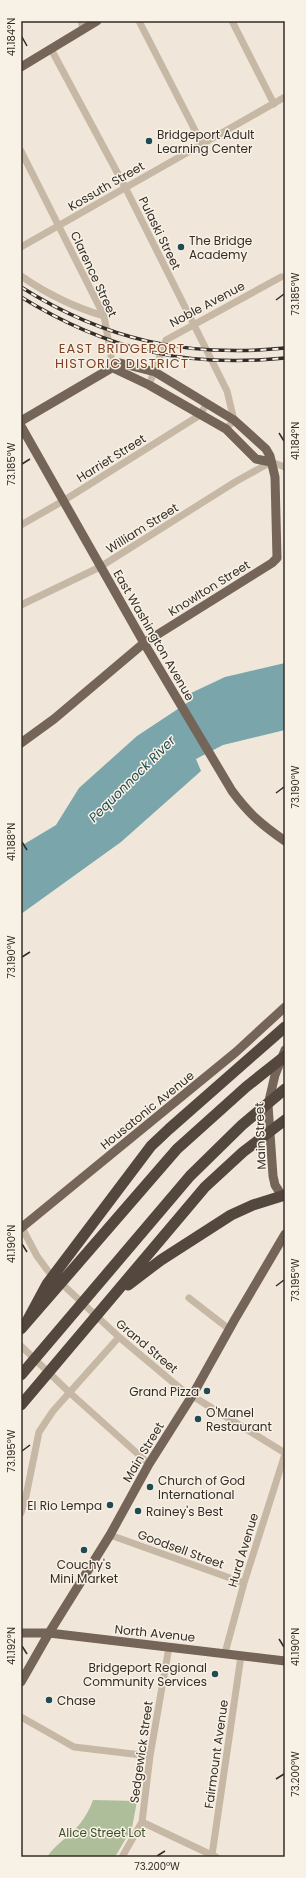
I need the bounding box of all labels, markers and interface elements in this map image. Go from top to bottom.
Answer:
text: 41.184°N [4,18,19,56]
place label: Bridgeport Adult Learning Center [157,126,255,157]
marker: Bridgeport Adult Learning Center [144,136,154,146]
street label: Kossuth Street [65,157,147,215]
street label: Pulaski Street [135,194,185,272]
street label: Clarence Street [67,228,121,320]
place label: The Bridge Academy [189,232,252,263]
marker: The Bridge Academy [176,242,186,252]
text: 73.185°W [288,272,303,316]
street label: Noble Avenue [166,277,248,331]
district label: EAST BRIDGEPORT HISTORIC DISTRICT [55,339,189,373]
text: 41.184°N [288,422,303,460]
street label: Harriet Street [73,430,149,486]
text: 73.185°W [4,442,19,486]
street label: William Street [103,499,181,557]
street label: Knowlton Street [165,556,253,620]
street label: East Washington Avenue [109,566,199,704]
water label: Pequonnock River [84,731,180,827]
text: 73.190°W [288,765,303,809]
text: 41.188°N [4,823,19,861]
text: 73.190°W [4,935,19,979]
street label: Housatonic Avenue [96,1067,198,1153]
street label: Main Street [250,1102,270,1170]
text: 41.190°N [4,1225,19,1263]
text: 73.195°W [288,1258,303,1302]
street label: Grand Street [112,1315,182,1377]
place label: Grand Pizza [129,1383,199,1400]
marker: Grand Pizza [202,1386,212,1396]
place label: O'Manel Restaurant [206,1404,272,1435]
marker: O'Manel Restaurant [193,1414,203,1424]
street label: Main Street [118,1419,168,1485]
text: 73.195°W [4,1429,19,1473]
place label: Church of God International [158,1472,245,1503]
marker: Church of God International [145,1482,155,1492]
place label: El Rio Lempa [27,1497,102,1514]
marker: El Rio Lempa [105,1500,115,1510]
place label: Rainey's Best [146,1503,223,1520]
marker: Rainey's Best [133,1506,143,1516]
street label: Hurd Avenue [224,1511,262,1589]
street label: Goodsell Street [135,1525,227,1573]
marker: Couchy's Mini Market [79,1545,89,1555]
place label: Couchy's Mini Market [50,1556,118,1587]
street label: North Avenue [114,1620,196,1646]
text: 41.192°N [4,1627,19,1665]
text: 41.190°N [288,1628,303,1666]
place label: Bridgeport Regional Community Services [83,1659,207,1690]
marker: Bridgeport Regional Community Services [210,1669,220,1679]
place label: Chase [57,1692,96,1709]
marker: Chase [44,1695,54,1705]
street label: Fairmount Avenue [200,1699,232,1809]
street label: Sedgewick Street [125,1700,157,1804]
text: 73.200°W [288,1751,303,1797]
park label: Alice Street Lot [58,1824,146,1841]
text: 73.200°W [134,1859,180,1874]

